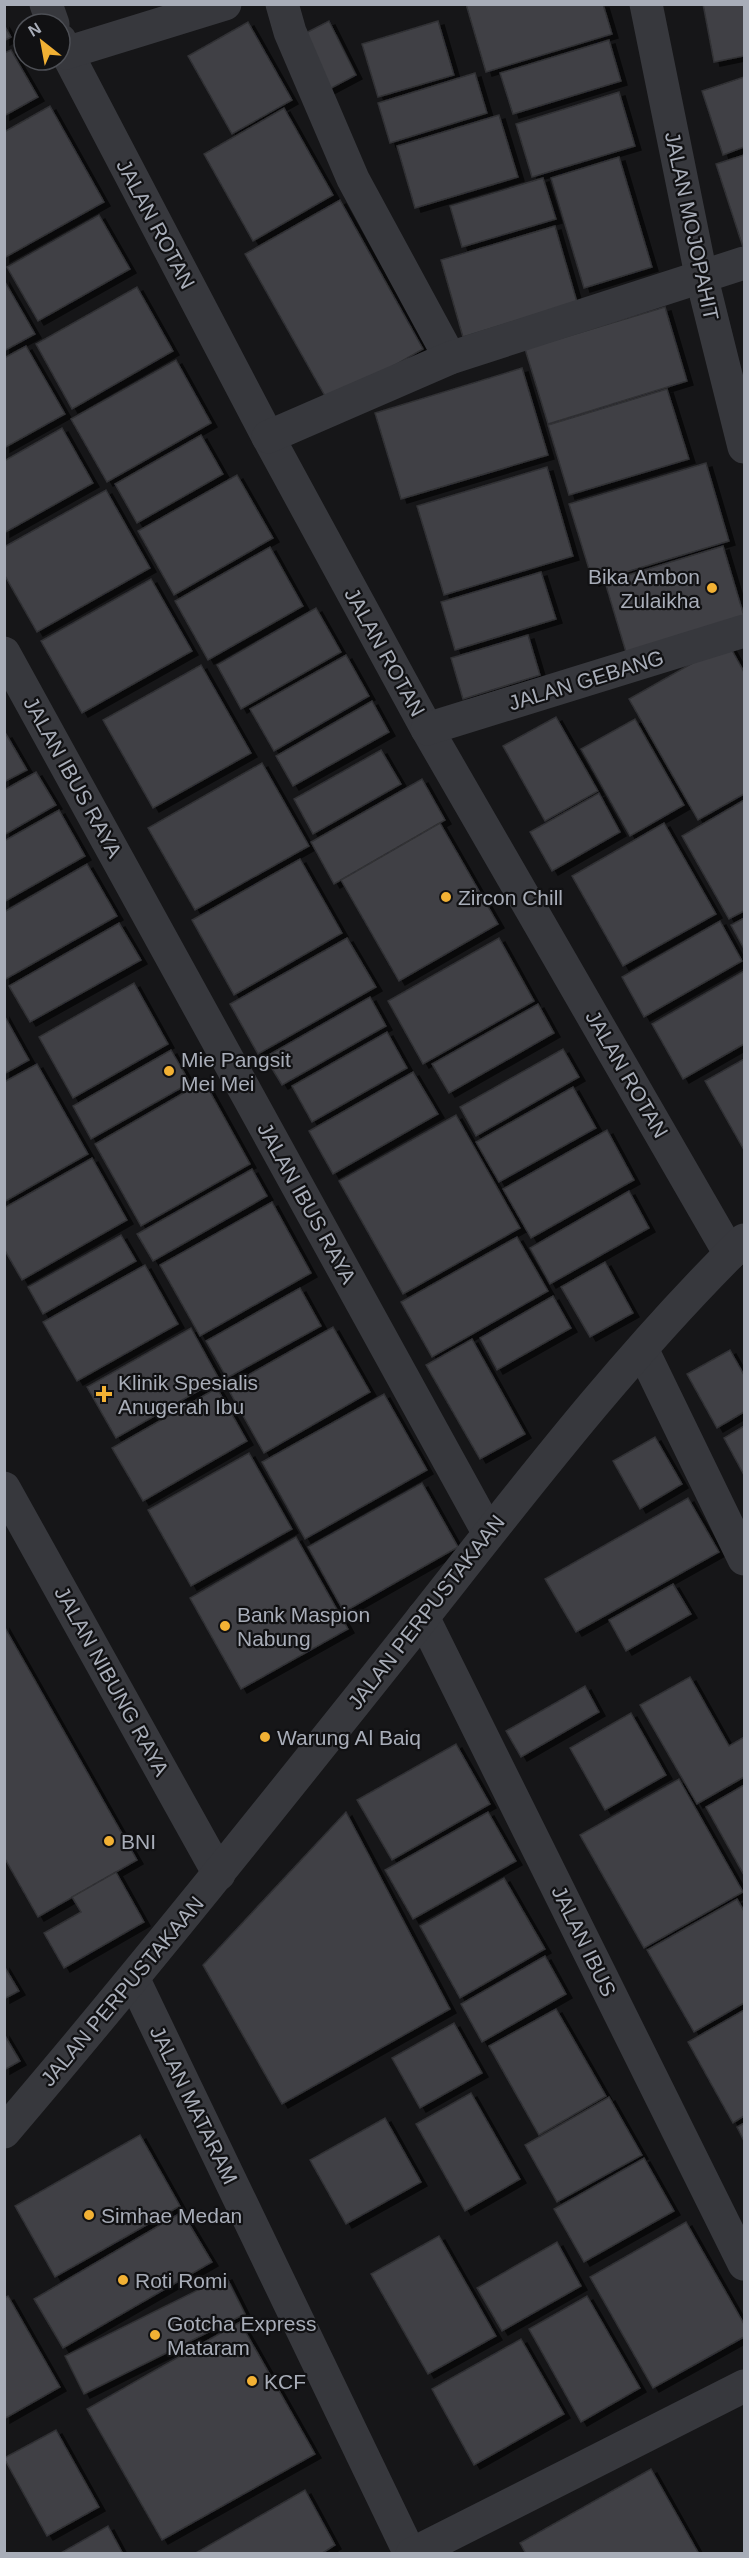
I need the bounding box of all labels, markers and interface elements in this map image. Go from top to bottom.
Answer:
north arrow [12,12,72,72]
text: N [25,19,44,40]
street label: JALAN MOJOPAHIT [661,130,723,323]
street label: JALAN ROTAN [112,155,200,293]
place label: Bika Ambon Zulaikha [588,565,700,612]
marker: Bika Ambon Zulaikha [705,581,719,595]
street label: JALAN ROTAN [340,584,430,720]
street label: JALAN GEBANG [506,645,666,715]
street label: JALAN IBUS RAYA [19,693,127,861]
place label: Zircon Chill [458,886,563,909]
marker: Zircon Chill [439,890,453,904]
street label: JALAN ROTAN [581,1006,673,1142]
place label: Mie Pangsit Mei Mei [181,1048,291,1095]
marker: Mie Pangsit Mei Mei [162,1064,176,1078]
street label: JALAN IBUS RAYA [253,1119,361,1287]
place label: Klinik Spesialis Anugerah Ibu [118,1371,258,1418]
marker: Klinik Spesialis Anugerah Ibu [95,1385,113,1403]
street label: JALAN PERPUSTAKAAN [343,1510,509,1714]
street label: JALAN NIBUNG RAYA [50,1582,174,1780]
place label: Bank Maspion Nabung [237,1603,370,1650]
marker: Bank Maspion Nabung [218,1619,232,1633]
place label: Warung Al Baiq [277,1726,421,1749]
marker: Warung Al Baiq [258,1730,272,1744]
place label: BNI [121,1830,156,1853]
marker: BNI [102,1834,116,1848]
street label: JALAN IBUS [547,1882,621,2000]
street label: JALAN PERPUSTAKAAN [36,1892,208,2090]
street label: JALAN MATARAM [146,2022,242,2188]
place label: Simhae Medan [101,2204,242,2227]
marker: Simhae Medan [82,2208,96,2222]
place label: Roti Romi [135,2269,227,2292]
marker: Roti Romi [116,2273,130,2287]
place label: Gotcha Express Mataram [167,2312,316,2359]
marker: Gotcha Express Mataram [148,2328,162,2342]
place label: KCF [264,2370,306,2393]
marker: KCF [245,2374,259,2388]

